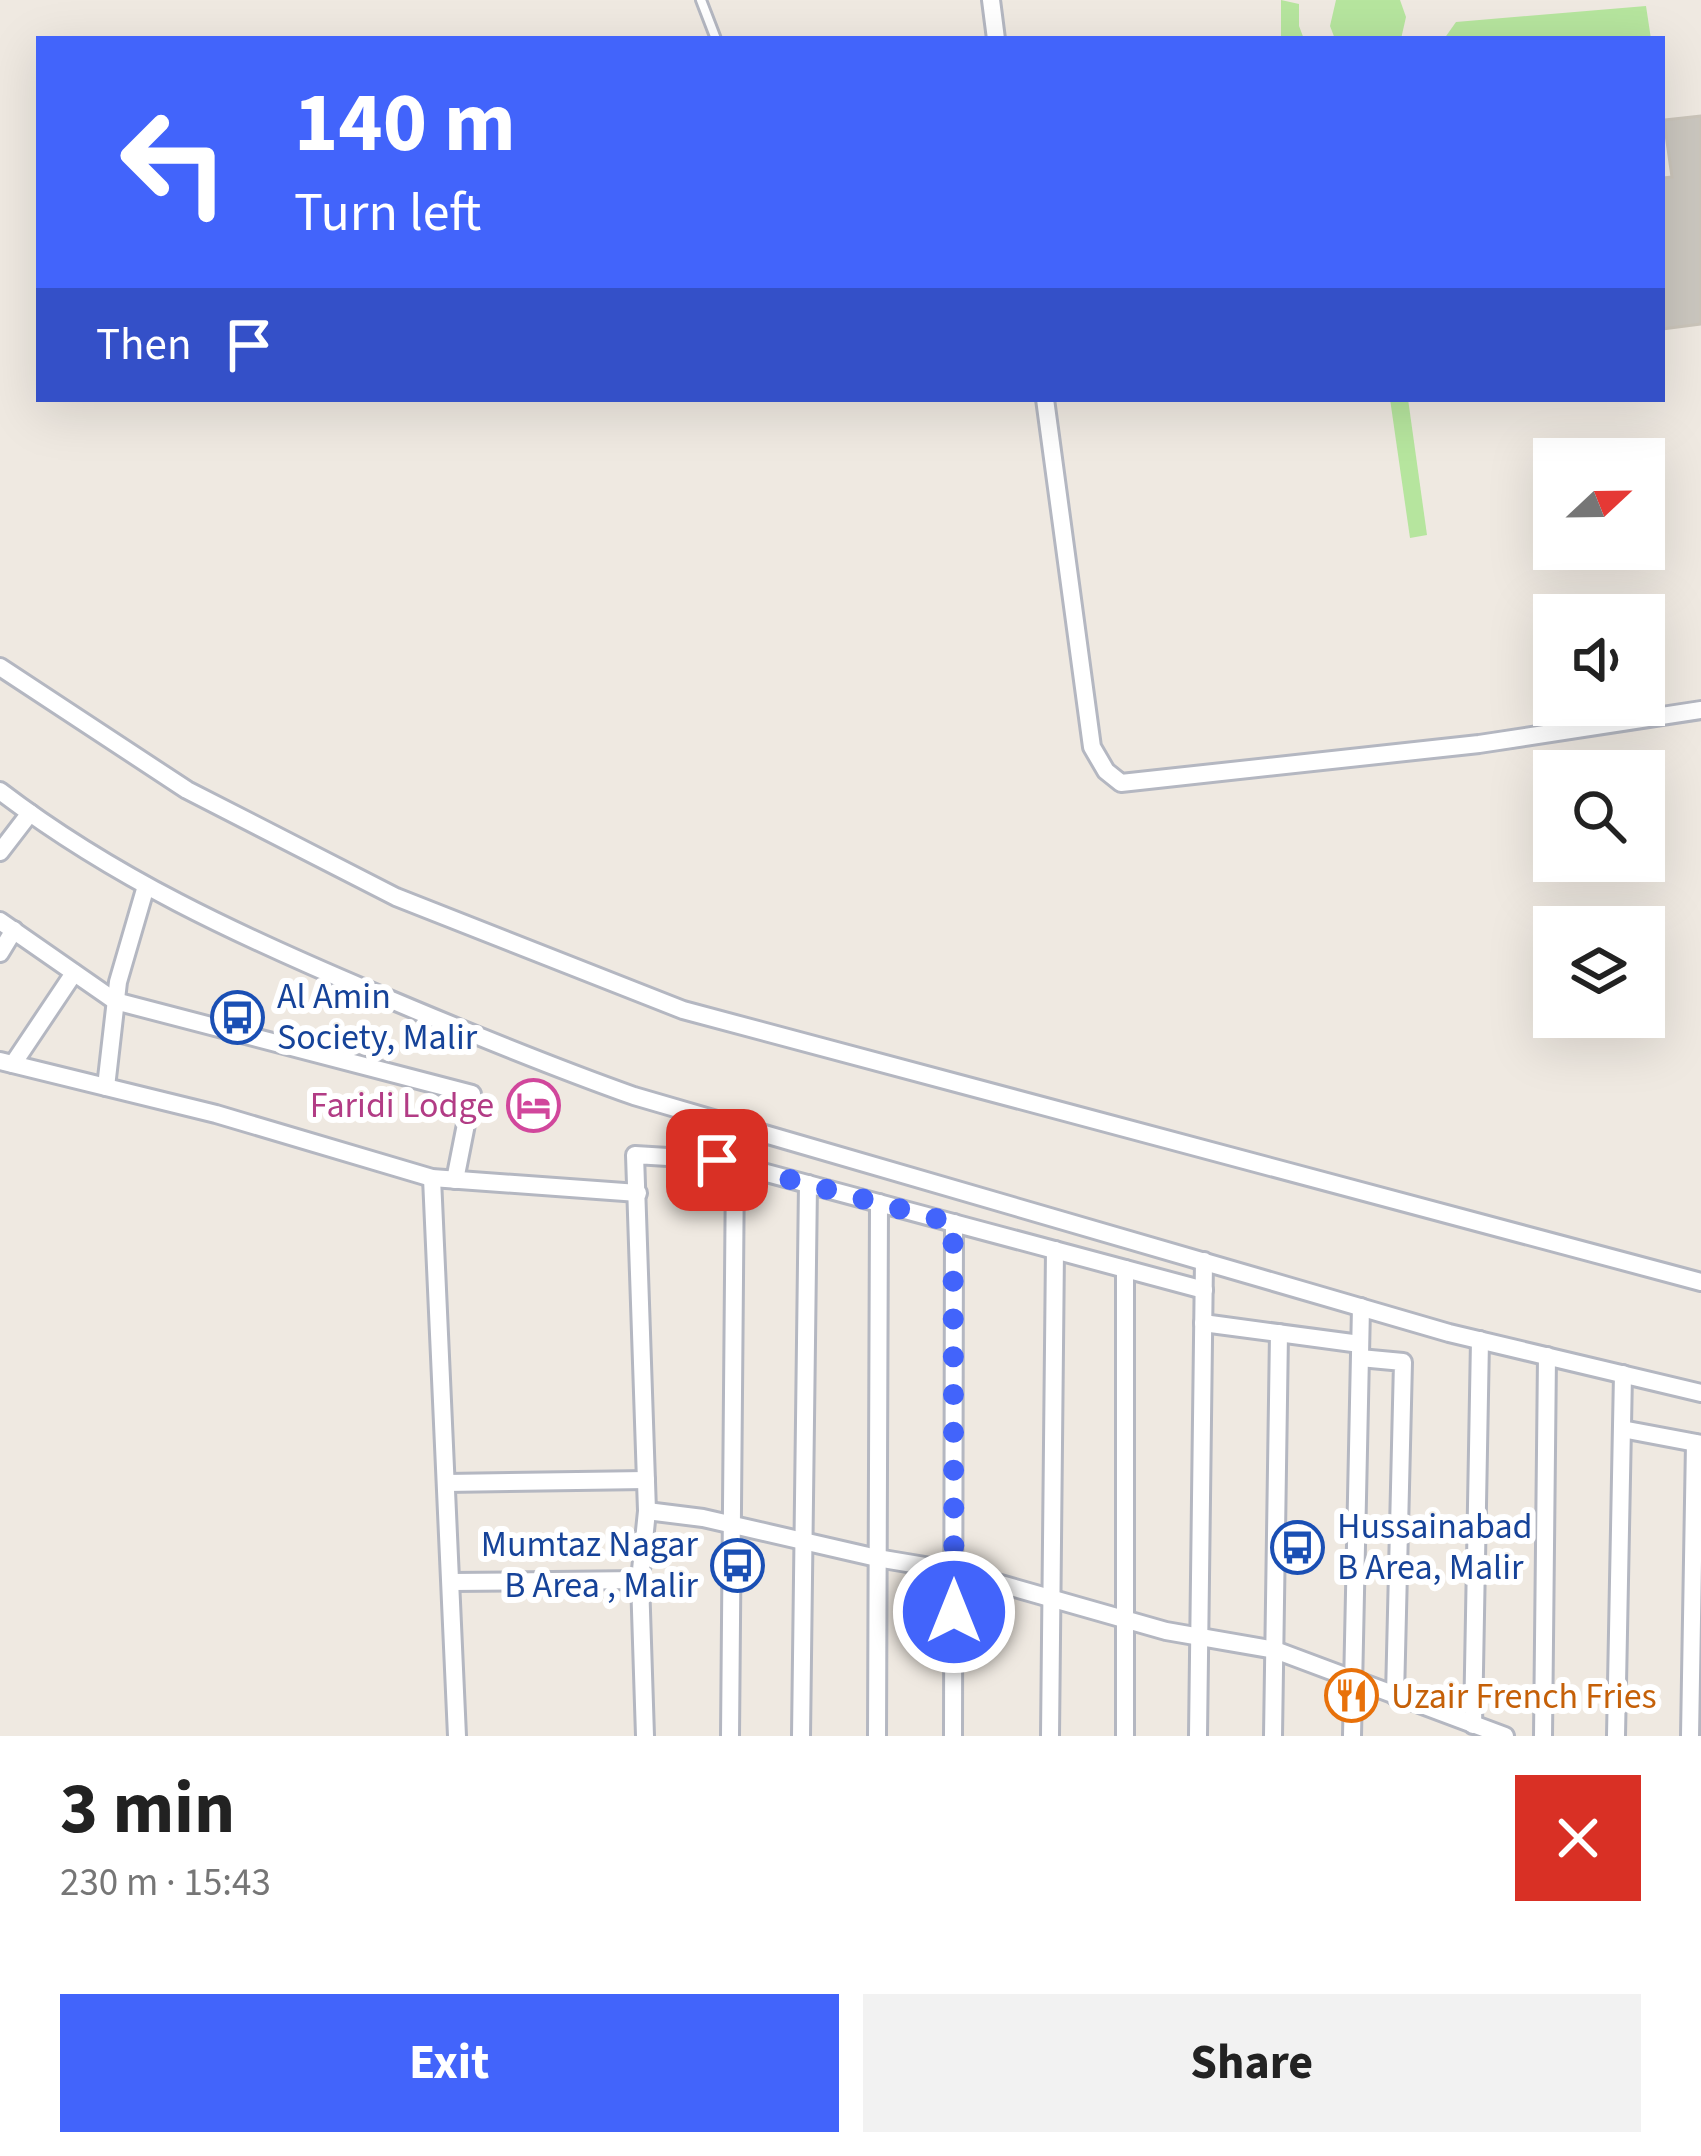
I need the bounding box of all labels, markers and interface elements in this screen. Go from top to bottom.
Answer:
text: 140 m [294,64,516,184]
icon: left [96,84,252,240]
text: Turn left [294,175,481,252]
icon: arrive [216,312,282,378]
text: Then [96,313,192,377]
north arrow [1533,438,1665,570]
map controls [1533,438,1665,1038]
button: sound [1533,594,1665,726]
button: search [1533,750,1665,882]
button: layers [1533,906,1665,1038]
place label: Al Amin Society, Malir [277,971,478,1063]
bus stop icon: Al Amin Society, Malir [210,989,266,1045]
hotel icon: Faridi Lodge [505,1077,561,1133]
place label: Faridi Lodge [310,1080,494,1131]
pin [666,1109,768,1211]
icon: arrive [684,1127,750,1193]
place label: Hussainabad B Area, Malir [1337,1501,1533,1593]
place label: Mumtaz Nagar B Area , Malir [481,1519,699,1611]
bus stop icon: Hussainabad B Area, Malir [1270,1519,1326,1575]
bus stop icon: Mumtaz Nagar B Area , Malir [709,1537,765,1593]
position arrow [891,1549,1017,1675]
restaurant icon: Uzair French Fries [1324,1668,1380,1724]
place label: Uzair French Fries [1391,1671,1657,1722]
text: 3 min [60,1758,235,1861]
button: close [1515,1775,1641,1901]
text: 230 m · 15:43 [60,1855,271,1911]
button: Exit [60,1994,839,2132]
button: Share [863,1994,1641,2132]

